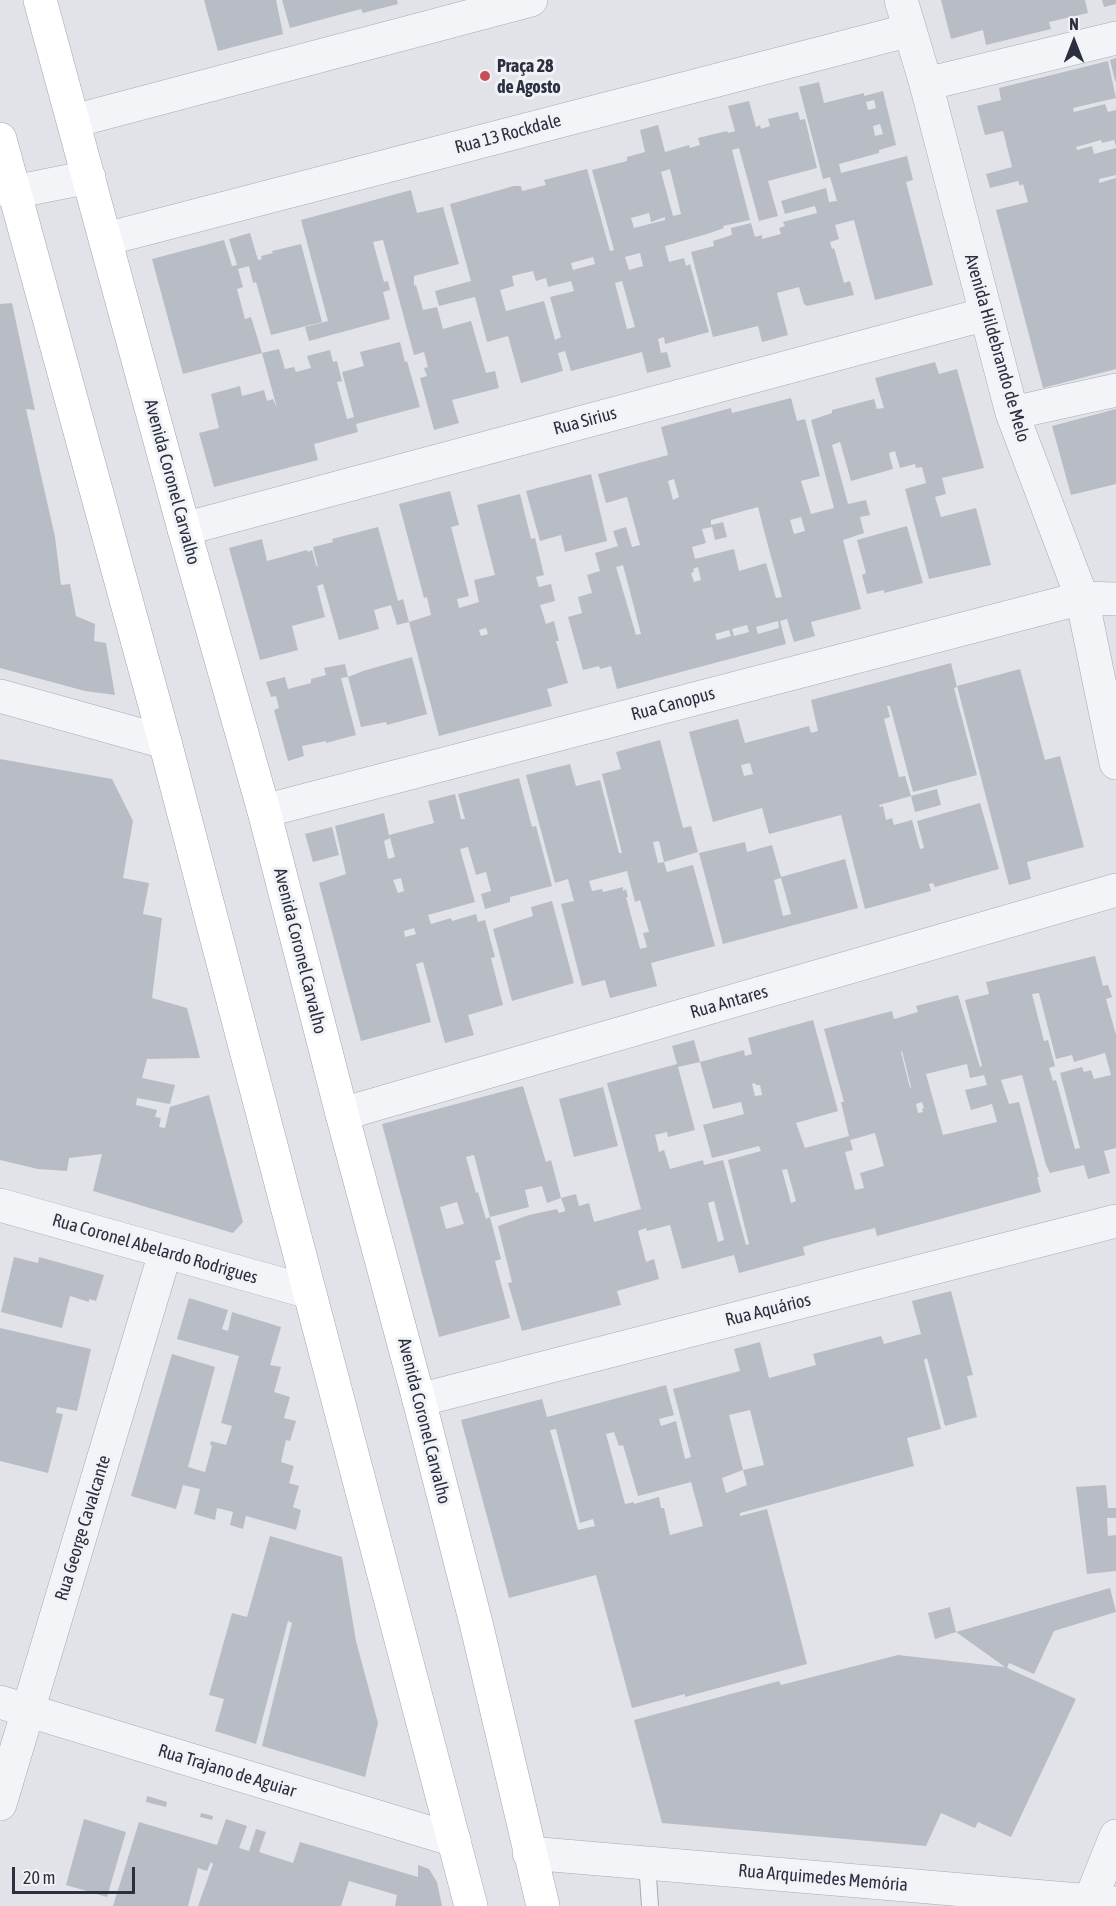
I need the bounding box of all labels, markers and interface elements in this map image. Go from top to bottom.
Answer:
north arrow [1044,12,1104,72]
text: N [1069,15,1079,33]
place label: Praça 28 de Agosto [497,55,561,98]
marker: Praça 28 de Agosto [478,69,492,83]
street label: Rua 13 Rockdale [452,109,564,159]
street label: Avenida Hildebrando de Melo [960,251,1034,445]
street label: Avenida Coronel Carvalho [140,397,204,567]
street label: Rua Sirius [551,402,619,440]
street label: Rua Canopus [629,682,717,726]
street label: Avenida Coronel Carvalho [269,866,331,1036]
street label: Rua Antares [688,981,770,1023]
street label: Rua Coronel Abelardo Rodrigues [50,1209,260,1289]
street label: Rua Aquários [723,1289,813,1331]
street label: Avenida Coronel Carvalho [393,1336,455,1506]
street label: Rua George Cavalcante [51,1453,115,1603]
street label: Rua Trajano de Aguiar [155,1740,299,1802]
scale bar [15,1855,138,1893]
street label: Rua Arquimedes Memória [737,1860,909,1896]
text: 20 m [23,1867,55,1888]

